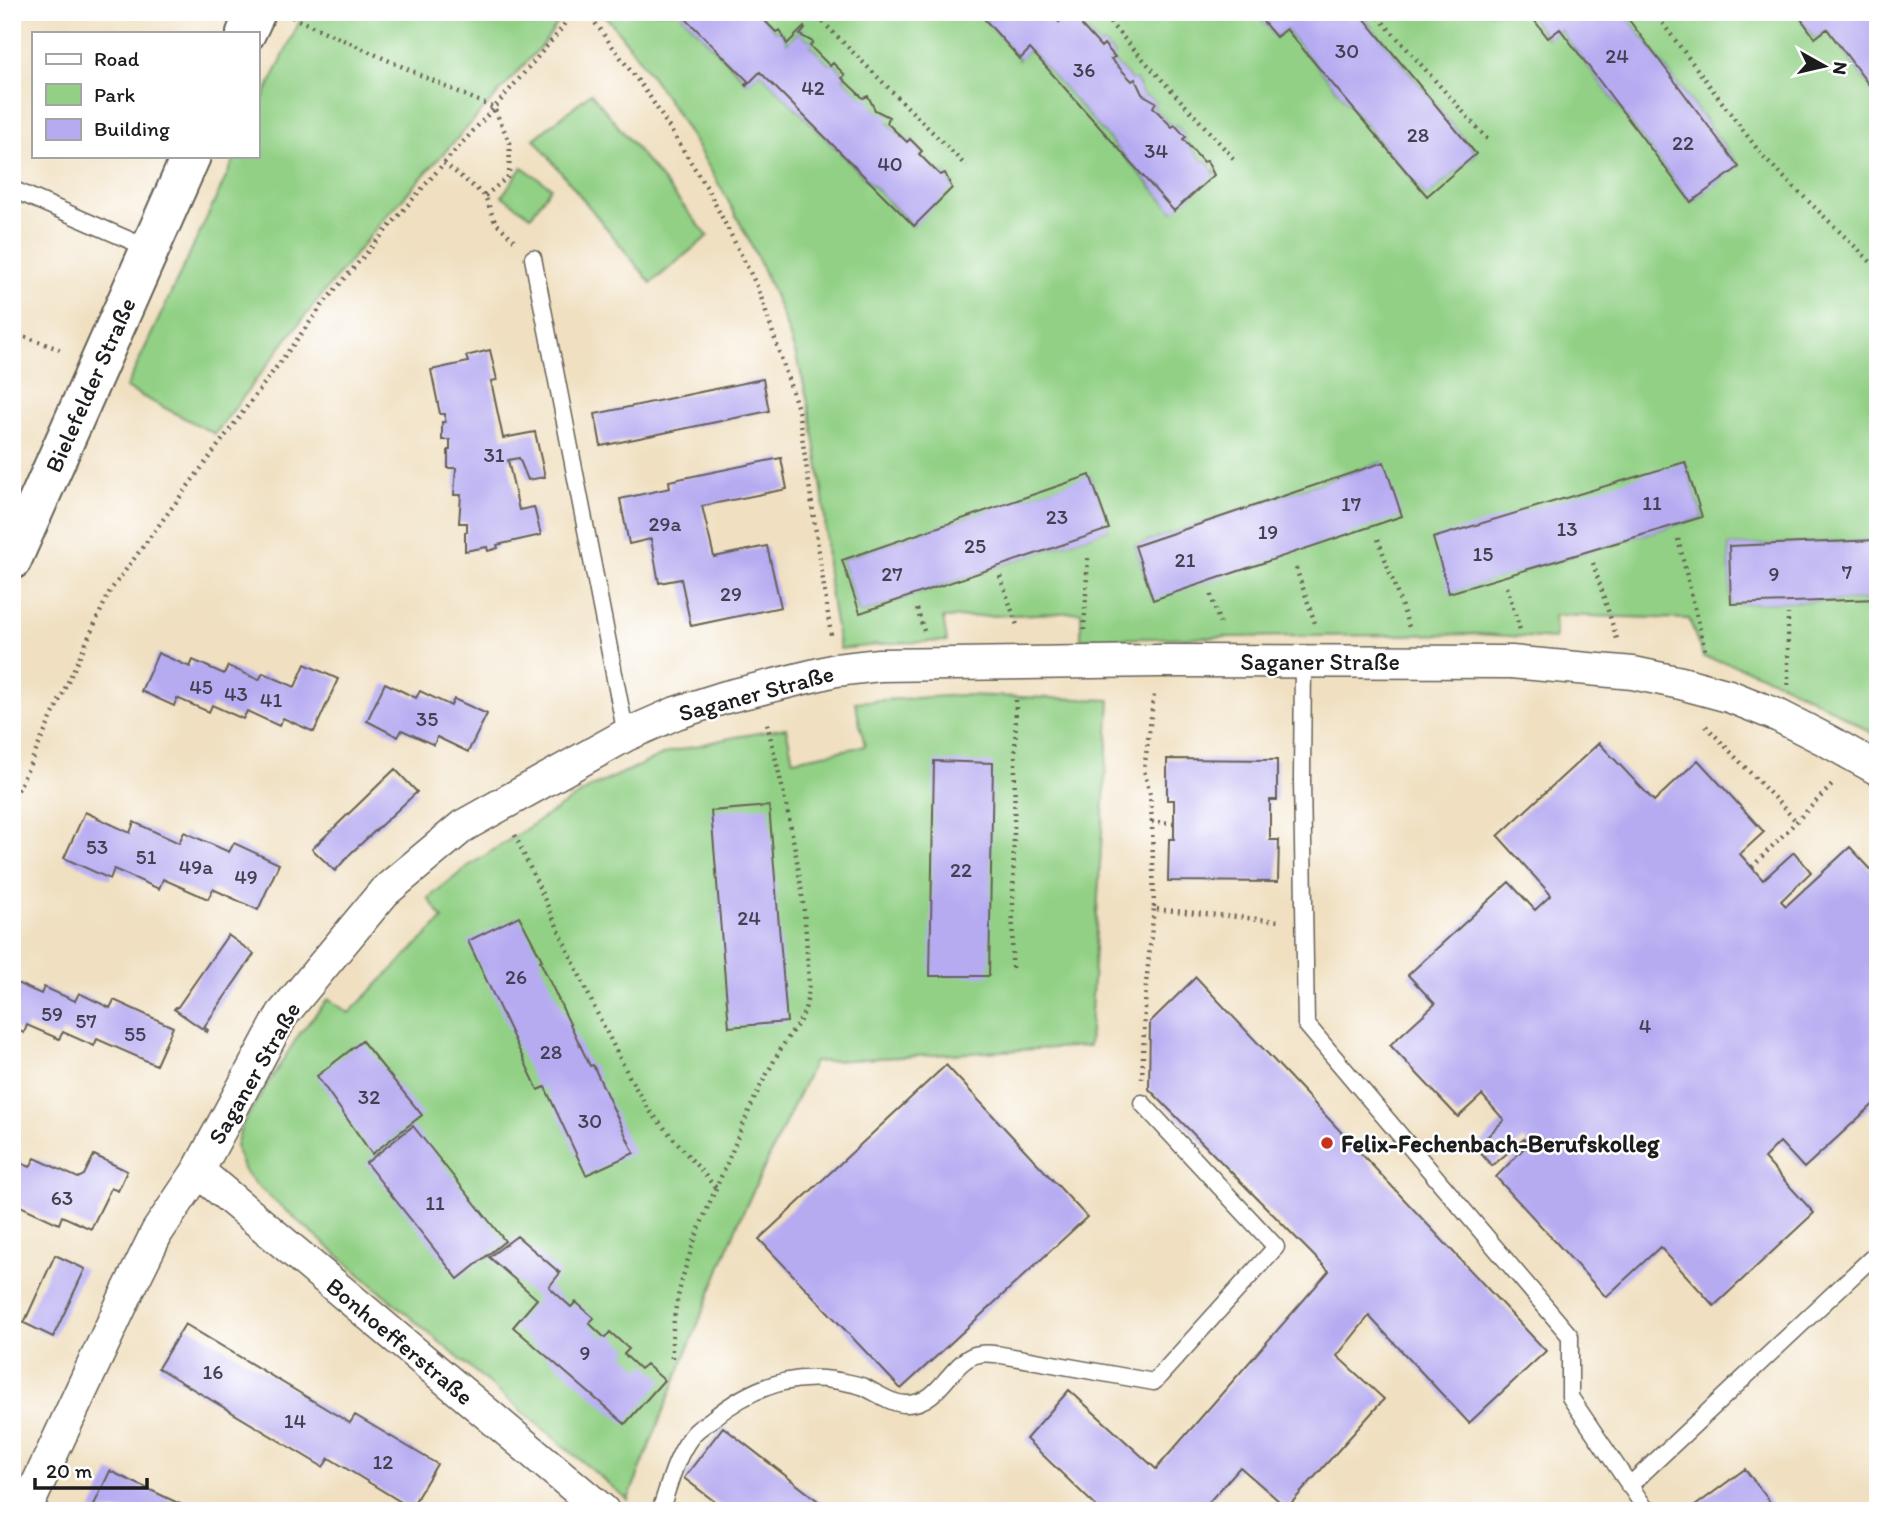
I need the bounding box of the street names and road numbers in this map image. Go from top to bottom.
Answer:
street label: Bielefelder Straße [38,293,142,477]
street label: Saganer Straße [1240,647,1400,676]
street label: Saganer Straße [675,658,837,728]
street label: Saganer Straße [202,997,306,1149]
street label: Bonhoefferstraße [321,1271,479,1411]

